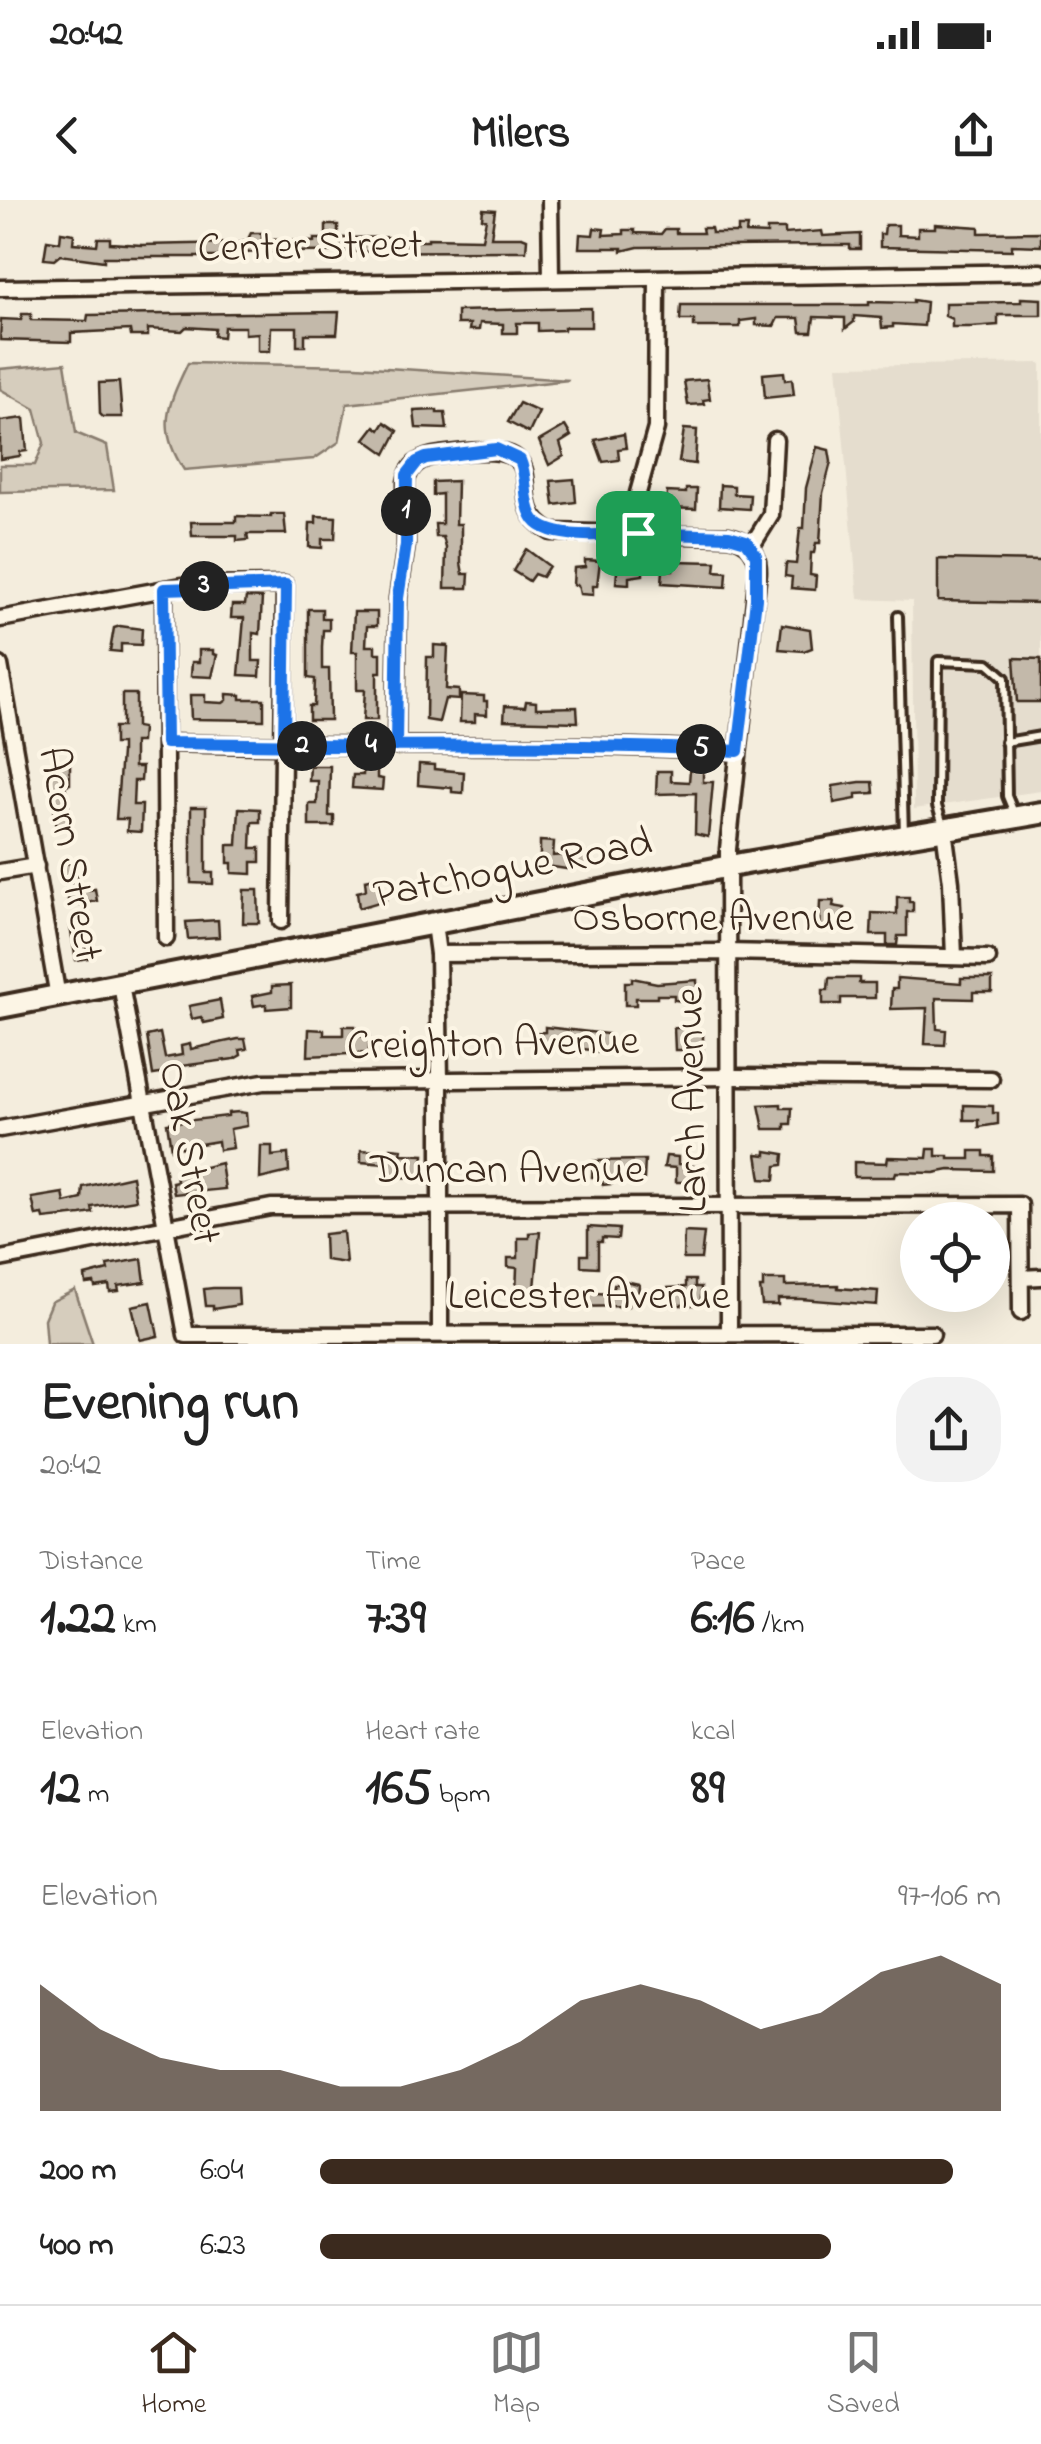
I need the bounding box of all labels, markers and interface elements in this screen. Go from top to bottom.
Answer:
text: 20:42 [50,7,123,63]
text: Milers [471,102,571,168]
icon: back [40,108,95,163]
icon: share [946,108,1001,163]
street label: Center Street [197,216,423,280]
pin: 1 [381,486,431,536]
text: 1 [402,490,410,531]
pin [596,491,681,576]
icon: arrive [611,506,666,561]
pin: 3 [179,561,229,611]
text: 3 [198,565,210,606]
pin: 2 [277,721,327,771]
pin: 4 [346,721,396,771]
pin: 5 [676,724,726,774]
text: 2 [295,725,309,766]
text: 4 [365,725,377,766]
text: 5 [693,728,709,769]
street label: Acorn Street [20,742,118,966]
street label: Patchogue Road [369,813,657,927]
street label: Osborne Avenue [572,889,854,950]
street label: Larch Avenue [661,986,725,1213]
street label: Creighton Avenue [346,1012,640,1078]
street label: Oak Street [140,1056,236,1250]
street label: Duncan Avenue [369,1141,644,1202]
map controls [900,1202,1010,1312]
button: locate [900,1202,1010,1312]
street label: Leicester Avenue [448,1267,731,1328]
text: Evening run [40,1365,299,1445]
button: share [896,1377,1001,1482]
text: 20:42 [40,1443,102,1490]
text: Distance [40,1542,143,1583]
text: Time [365,1542,421,1583]
text: Pace [691,1542,745,1583]
text: 1.22 [40,1583,116,1656]
text: 7:39 [365,1583,426,1656]
text: 6:16 [691,1583,755,1656]
text: km [116,1605,157,1646]
text: /km [755,1605,805,1646]
text: Elevation [40,1712,143,1753]
text: Heart rate [365,1712,480,1753]
text: kcal [691,1712,735,1753]
text: 12 [40,1753,81,1826]
text: 165 [365,1753,432,1826]
text: 89 [691,1753,724,1826]
text: m [81,1775,109,1816]
text: bpm [432,1775,491,1816]
text: Elevation [40,1874,158,1921]
text: 97–106 m [898,1874,1001,1921]
text: 200 m [40,2148,116,2195]
text: 6:04 [200,2148,244,2195]
text: 400 m [40,2223,114,2270]
text: 6:23 [200,2223,246,2270]
tab: Home [141,2325,206,2426]
tab: Map [489,2325,544,2426]
tab: Saved [827,2325,900,2426]

